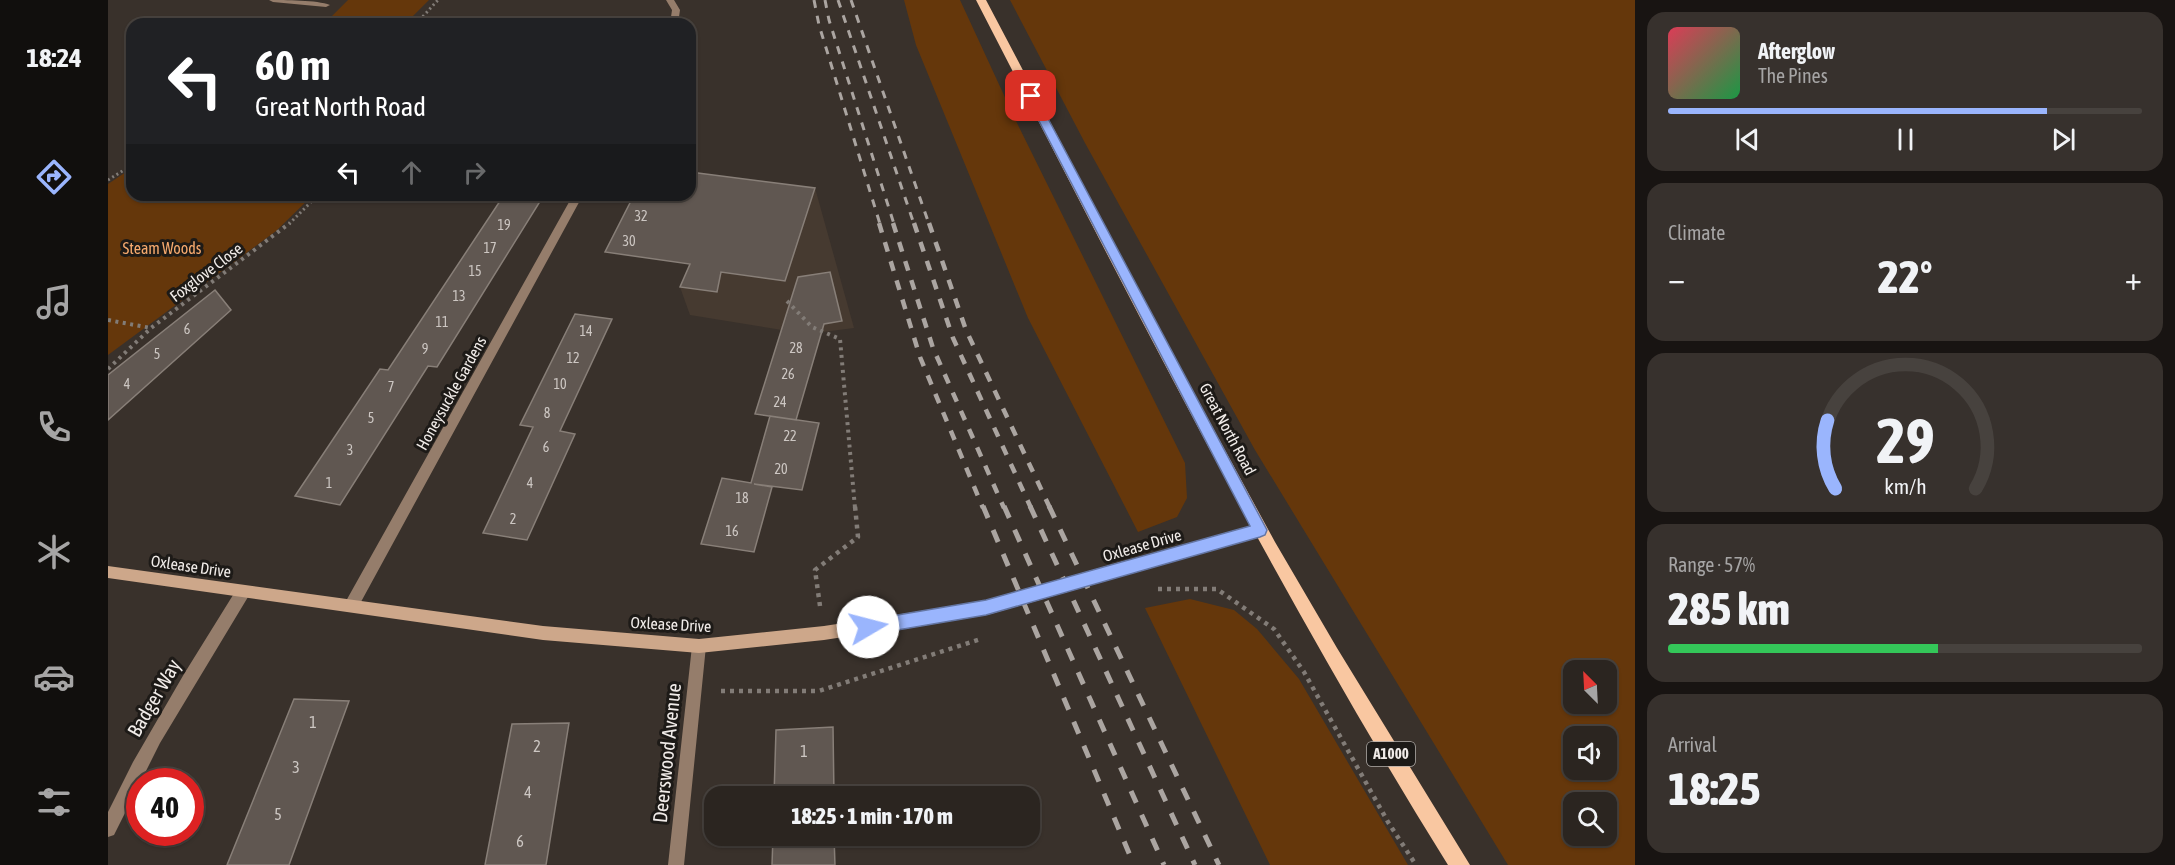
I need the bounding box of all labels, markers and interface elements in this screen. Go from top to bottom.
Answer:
text: Afterglow [1758,38,1835,64]
text: 60 m [255,41,330,89]
text: 18:24 [26,42,82,73]
icon: left [156,42,234,120]
text: The Pines [1758,64,1828,87]
pin [1005,70,1056,121]
icon: arrive [1014,79,1047,112]
text: Great North Road [255,91,426,122]
icon: previous [1731,123,1764,156]
icon: pause [1889,123,1922,156]
icon: next [2047,123,2080,156]
icon: directions [33,156,75,198]
icon: left [332,156,365,189]
icon: ahead [395,156,428,189]
icon: right [458,156,491,189]
house number: 32 [634,208,648,224]
house number: 19 [497,217,511,233]
text: Climate [1668,221,1725,244]
house number: 30 [622,233,636,249]
park label: Steam Woods [123,239,202,257]
street label: Foxglove Close [166,239,246,306]
house number: 17 [483,240,497,256]
text: 22° [1878,251,1932,303]
text: − [1668,259,1685,297]
text: + [2125,259,2142,297]
house number: 15 [468,263,482,279]
icon: music [33,281,75,323]
house number: 13 [452,288,466,304]
house number: 11 [435,314,449,330]
house number: 6 [184,321,191,337]
house number: 14 [579,323,593,339]
street label: Honeysuckle Gardens [412,333,491,453]
house number: 28 [789,340,803,356]
house number: 9 [422,341,428,357]
house number: 5 [154,346,160,362]
house number: 12 [566,350,580,366]
house number: 26 [781,366,795,382]
house number: 4 [124,376,131,392]
house number: 10 [553,376,567,392]
house number: 7 [388,379,394,395]
street label: Great North Road [1196,380,1260,478]
house number: 24 [773,394,787,410]
house number: 8 [544,405,551,421]
icon: phone [33,406,75,448]
text: 29 [1876,406,1934,477]
house number: 5 [368,410,374,426]
house number: 22 [783,428,797,444]
house number: 6 [543,439,550,455]
house number: 3 [347,442,353,458]
house number: 20 [774,461,788,477]
house number: 1 [326,475,332,491]
house number: 4 [527,475,534,491]
text: km/h [1884,475,1926,500]
house number: 18 [735,490,749,506]
house number: 2 [510,511,516,527]
house number: 16 [725,523,739,539]
street label: Oxlease Drive [1101,525,1183,565]
icon: climate [33,531,75,573]
street label: Oxlease Drive [150,551,232,581]
text: Range · 57% [1668,553,1755,576]
text: 285 km [1668,583,1790,635]
position arrow [836,595,900,659]
street label: Oxlease Drive [630,613,712,635]
street label: Badger Way [122,655,185,741]
icon: car [33,656,75,698]
north arrow [1563,660,1617,714]
map controls [1563,660,1617,846]
street label: Deerswood Avenue [648,682,685,824]
house number: 1 [309,713,317,731]
button: sound [1563,726,1617,780]
text: Arrival [1668,733,1717,756]
house number: 2 [533,737,541,755]
house number: 1 [800,742,808,760]
road number: A1000 [1367,742,1415,766]
house number: 3 [292,758,300,776]
text: 18:25 [1668,763,1761,815]
speed limit sign: 40 [126,768,204,846]
icon: filters [33,781,75,823]
house number: 4 [524,783,532,801]
button: search [1563,792,1617,846]
text: 18:25 · 1 min · 170 m [791,803,953,829]
house number: 5 [274,805,282,823]
house number: 6 [516,832,524,850]

